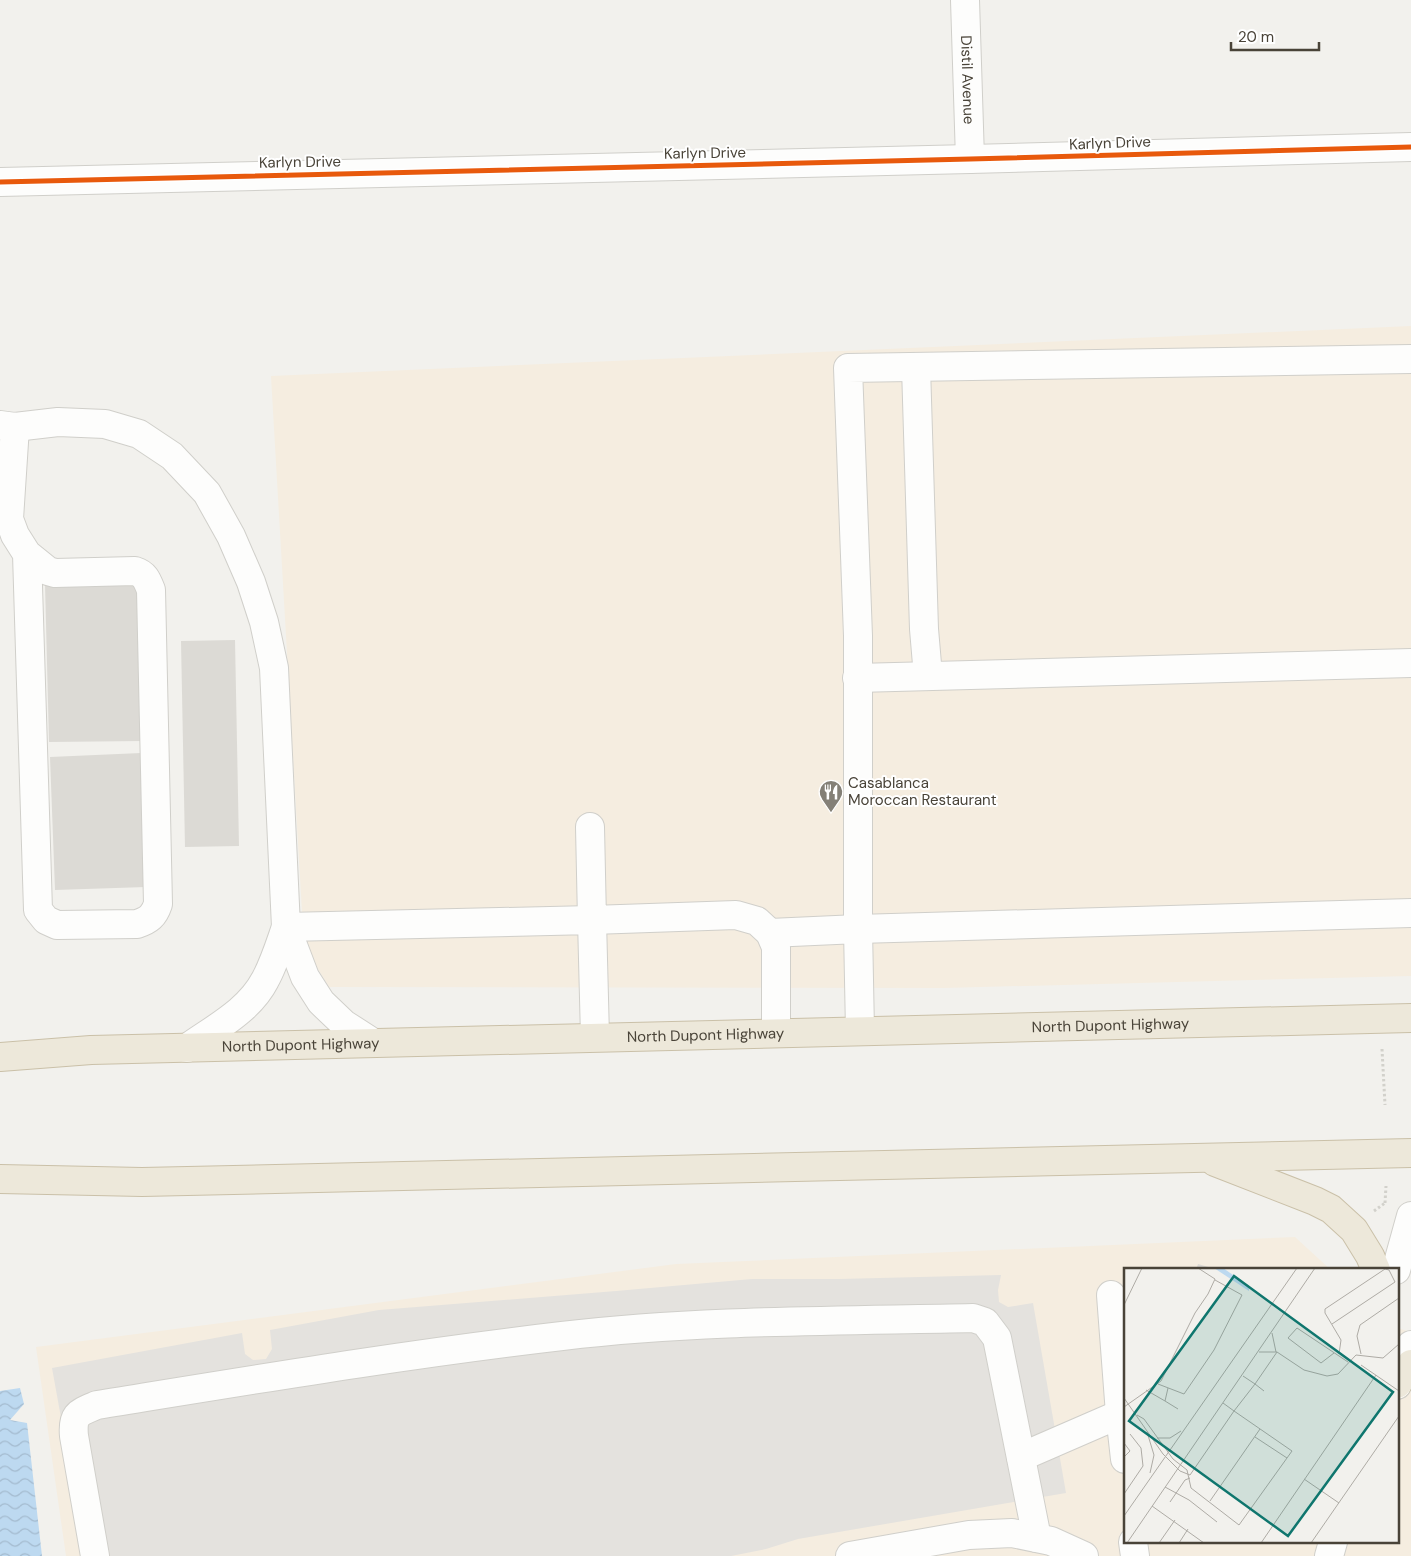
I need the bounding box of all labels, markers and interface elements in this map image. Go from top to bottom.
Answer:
scale bar [1231,20,1318,52]
text: 20 m [1238,27,1274,47]
street label: Distil Avenue [956,35,979,125]
street label: Karlyn Drive [1069,132,1151,154]
street label: Karlyn Drive [664,142,746,164]
street label: Karlyn Drive [259,151,341,173]
place label: Casablanca Moroccan Restaurant [848,773,997,810]
restaurant icon: Casablanca Moroccan Restaurant [818,779,844,813]
street label: North Dupont Highway [1031,1013,1190,1037]
street label: North Dupont Highway [627,1023,785,1047]
street label: North Dupont Highway [222,1033,380,1057]
inset map [1124,1268,1398,1544]

